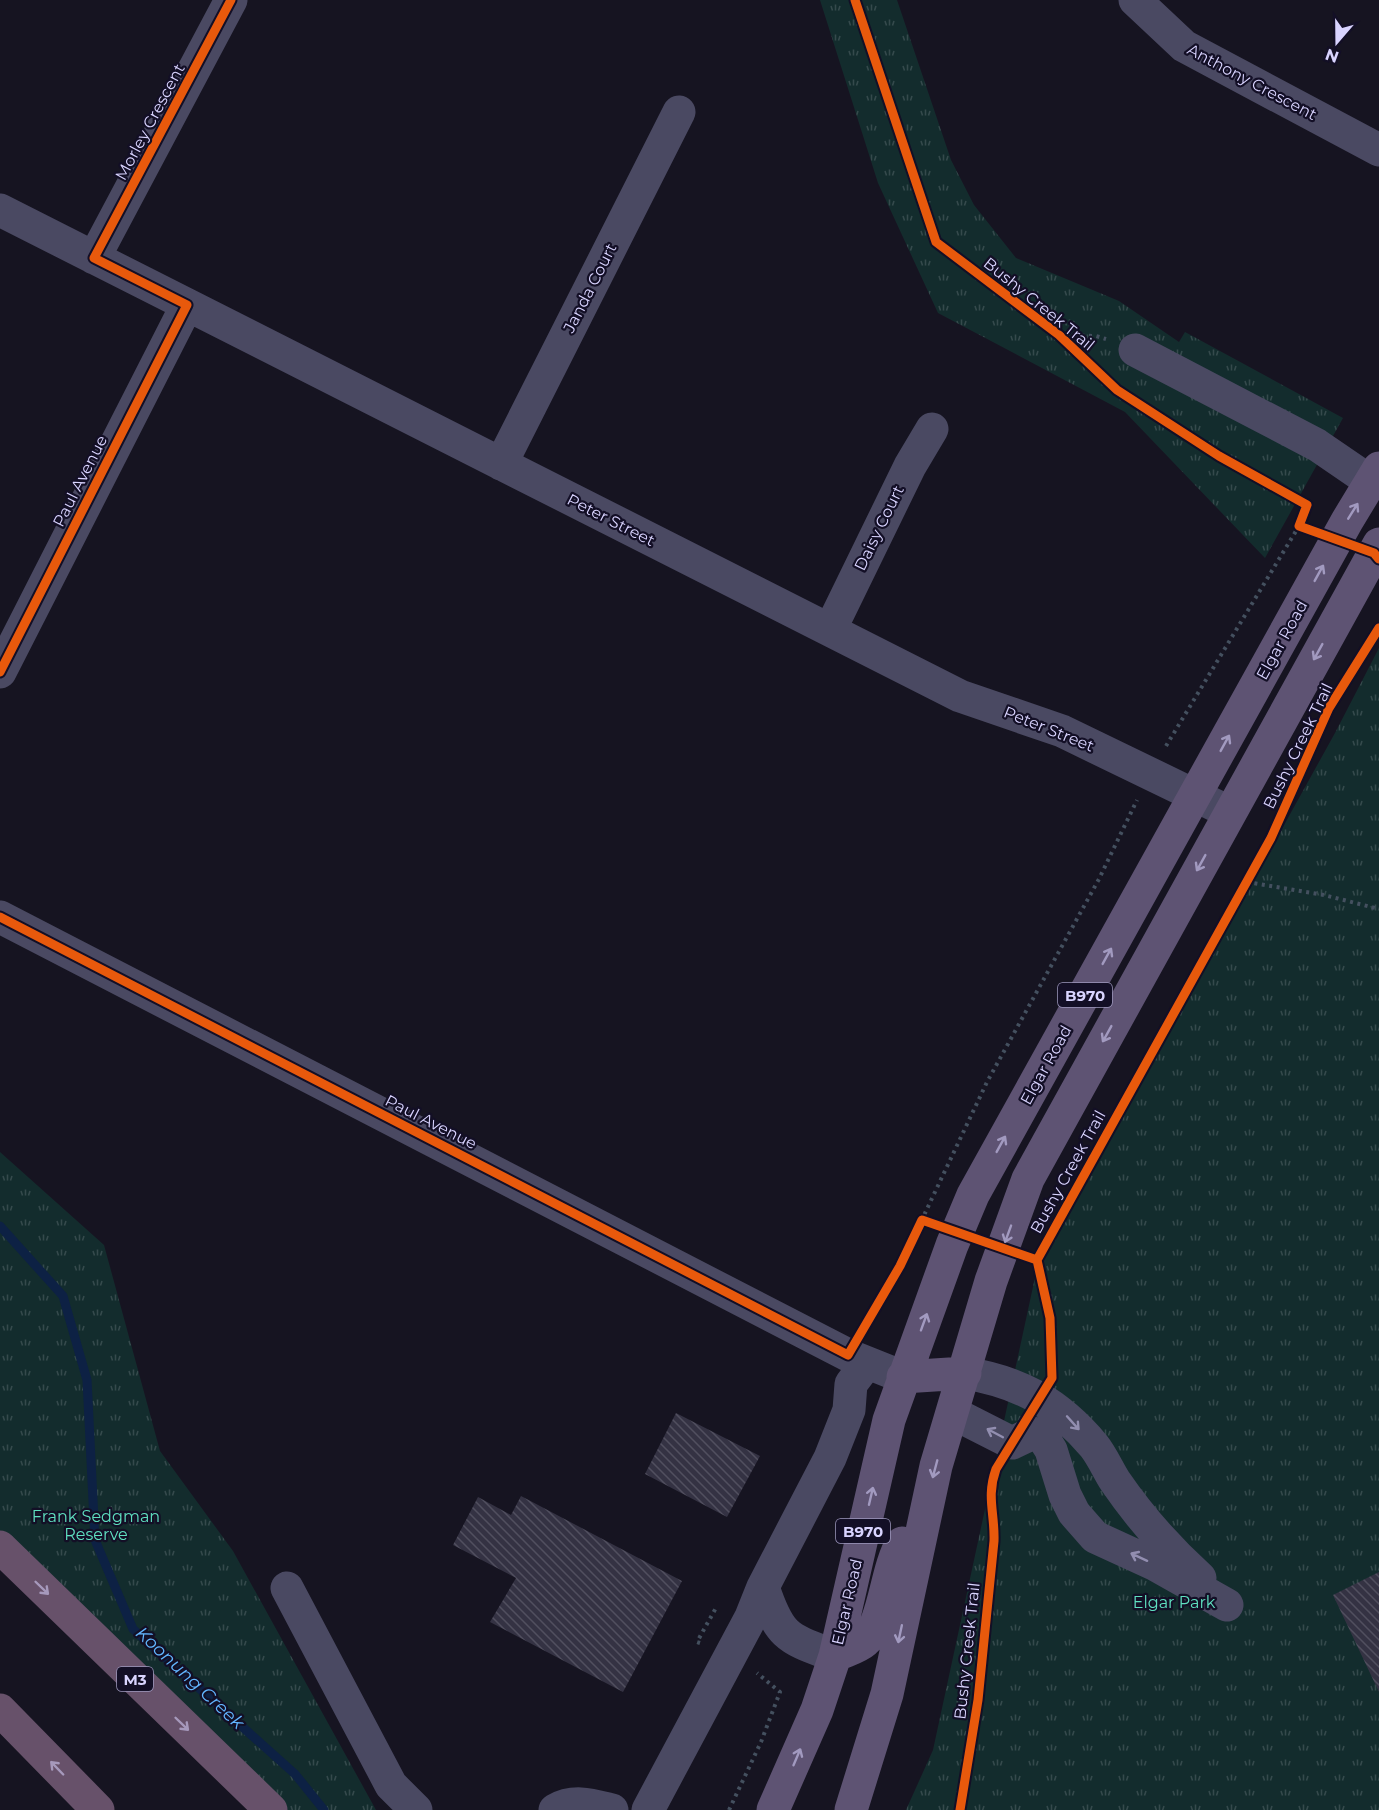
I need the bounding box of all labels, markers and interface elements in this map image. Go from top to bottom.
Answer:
north arrow [1307,12,1367,72]
street label: Anthony Crescent [1184,40,1320,124]
text: N [1323,44,1341,67]
street label: Morley Crescent [111,60,189,183]
street label: Janda Court [559,240,621,337]
street label: Bushy Creek Trail [980,253,1098,355]
street label: Paul Avenue [49,432,111,530]
street label: Daisy Court [850,482,908,574]
street label: Peter Street [564,490,658,550]
one-way arrow [1348,503,1360,520]
one-way arrow [1314,564,1325,582]
street label: Elgar Road [1252,597,1312,683]
one-way arrow [1312,643,1323,661]
street label: Bushy Creek Trail [1259,680,1337,812]
street label: Peter Street [1001,702,1097,756]
one-way arrow [1220,735,1231,753]
one-way arrow [1195,854,1207,871]
one-way arrow [1101,948,1113,965]
road number: B970 [1058,983,1112,1007]
street label: Elgar Road [1016,1022,1076,1108]
one-way arrow [1101,1025,1112,1043]
street label: Paul Avenue [382,1091,480,1153]
street label: Bushy Creek Trail [1026,1107,1110,1237]
one-way arrow [996,1136,1008,1153]
one-way arrow [1001,1224,1012,1243]
one-way arrow [919,1313,930,1332]
one-way arrow [1066,1416,1080,1431]
one-way arrow [987,1427,1004,1439]
one-way arrow [929,1459,941,1478]
one-way arrow [866,1487,878,1506]
park label: Frank Sedgman Reserve [32,1507,160,1544]
road number: B970 [836,1519,890,1543]
one-way arrow [1130,1550,1148,1562]
street label: Elgar Road [828,1557,866,1647]
one-way arrow [34,1581,49,1595]
street label: Bushy Creek Trail [950,1582,984,1720]
park label: Elgar Park [1133,1593,1216,1612]
water label: Koonung Creek [131,1622,250,1735]
one-way arrow [894,1624,905,1643]
road number: M3 [117,1667,153,1691]
one-way arrow [174,1717,189,1731]
one-way arrow [792,1748,803,1766]
one-way arrow [49,1761,64,1776]

